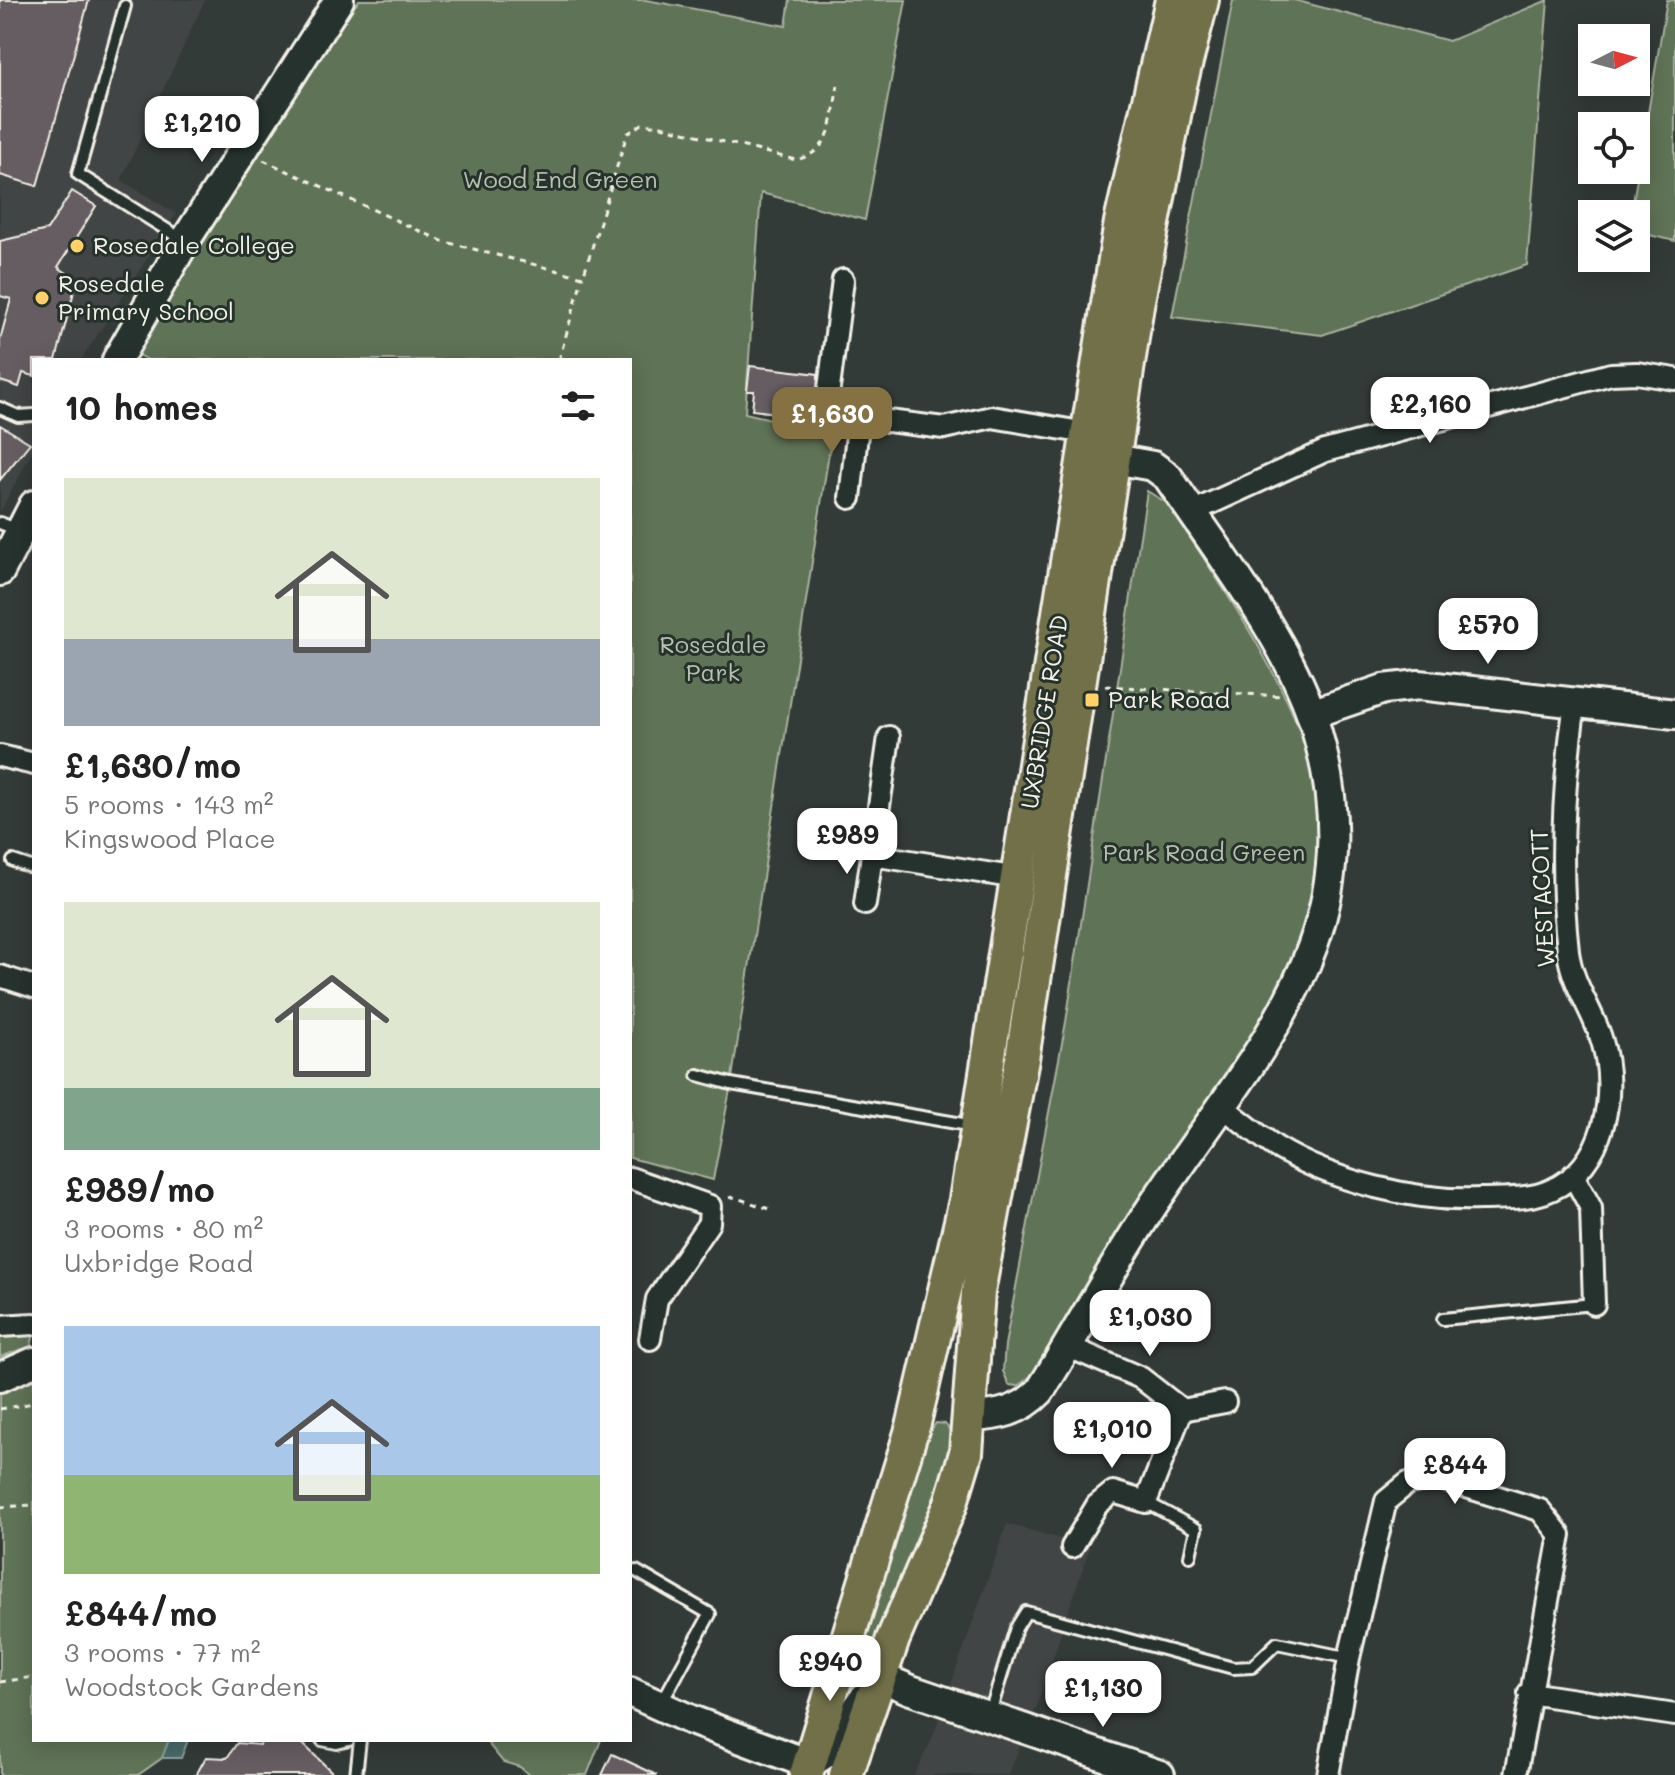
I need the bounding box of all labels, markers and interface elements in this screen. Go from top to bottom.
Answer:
north arrow [1578,24,1650,96]
map controls [1578,24,1650,272]
pin: £1,210 [137,96,267,164]
text: £1,210 [163,105,241,139]
button: locate [1578,112,1650,184]
park label: Wood End Green [462,163,658,194]
button: layers [1578,200,1650,272]
place label: Rosedale College [93,229,295,260]
marker: Rosedale College [68,237,86,255]
place label: Rosedale Primary School [58,267,234,326]
marker: Rosedale Primary School [33,289,51,307]
pin: £2,160 [1365,377,1495,445]
text: 10 homes [64,384,218,429]
icon: filters [556,384,600,428]
text: £2,160 [1389,386,1471,420]
pin: £1,630 [767,387,897,455]
text: £1,630 [790,396,874,430]
icon: home [260,530,404,674]
pin: £570 [1441,598,1535,666]
text: £570 [1457,607,1519,641]
street label: UXBRIDGE ROAD [1013,613,1074,811]
park label: Rosedale Park [659,628,767,687]
place label: Park Road [1108,683,1230,714]
marker: Park Road [1083,691,1101,709]
text: £1,630/mo [64,742,241,787]
text: 5 rooms · 143 m² [64,787,274,821]
pin: £989 [800,808,894,876]
text: £989 [815,817,879,851]
text: Kingswood Place [64,821,276,855]
street label: WESTACOTT [1522,827,1561,969]
park label: Park Road Green [1103,836,1305,867]
icon: home [260,954,404,1098]
text: £989/mo [64,1166,215,1211]
text: 3 rooms · 80 m² [64,1211,263,1245]
text: Uxbridge Road [64,1245,253,1279]
pin: £1,030 [1085,1290,1215,1358]
text: £1,030 [1108,1299,1192,1333]
icon: home [260,1378,404,1522]
pin: £1,010 [1047,1402,1177,1470]
text: £1,010 [1072,1411,1152,1445]
pin: £844 [1408,1438,1502,1506]
text: £844 [1422,1447,1488,1481]
text: £844/mo [64,1590,217,1635]
text: 3 rooms · 77 m² [64,1635,261,1669]
pin: £940 [783,1635,877,1703]
text: £940 [797,1644,863,1678]
pin: £1,130 [1038,1661,1168,1729]
text: Woodstock Gardens [64,1669,319,1703]
text: £1,130 [1063,1670,1143,1704]

